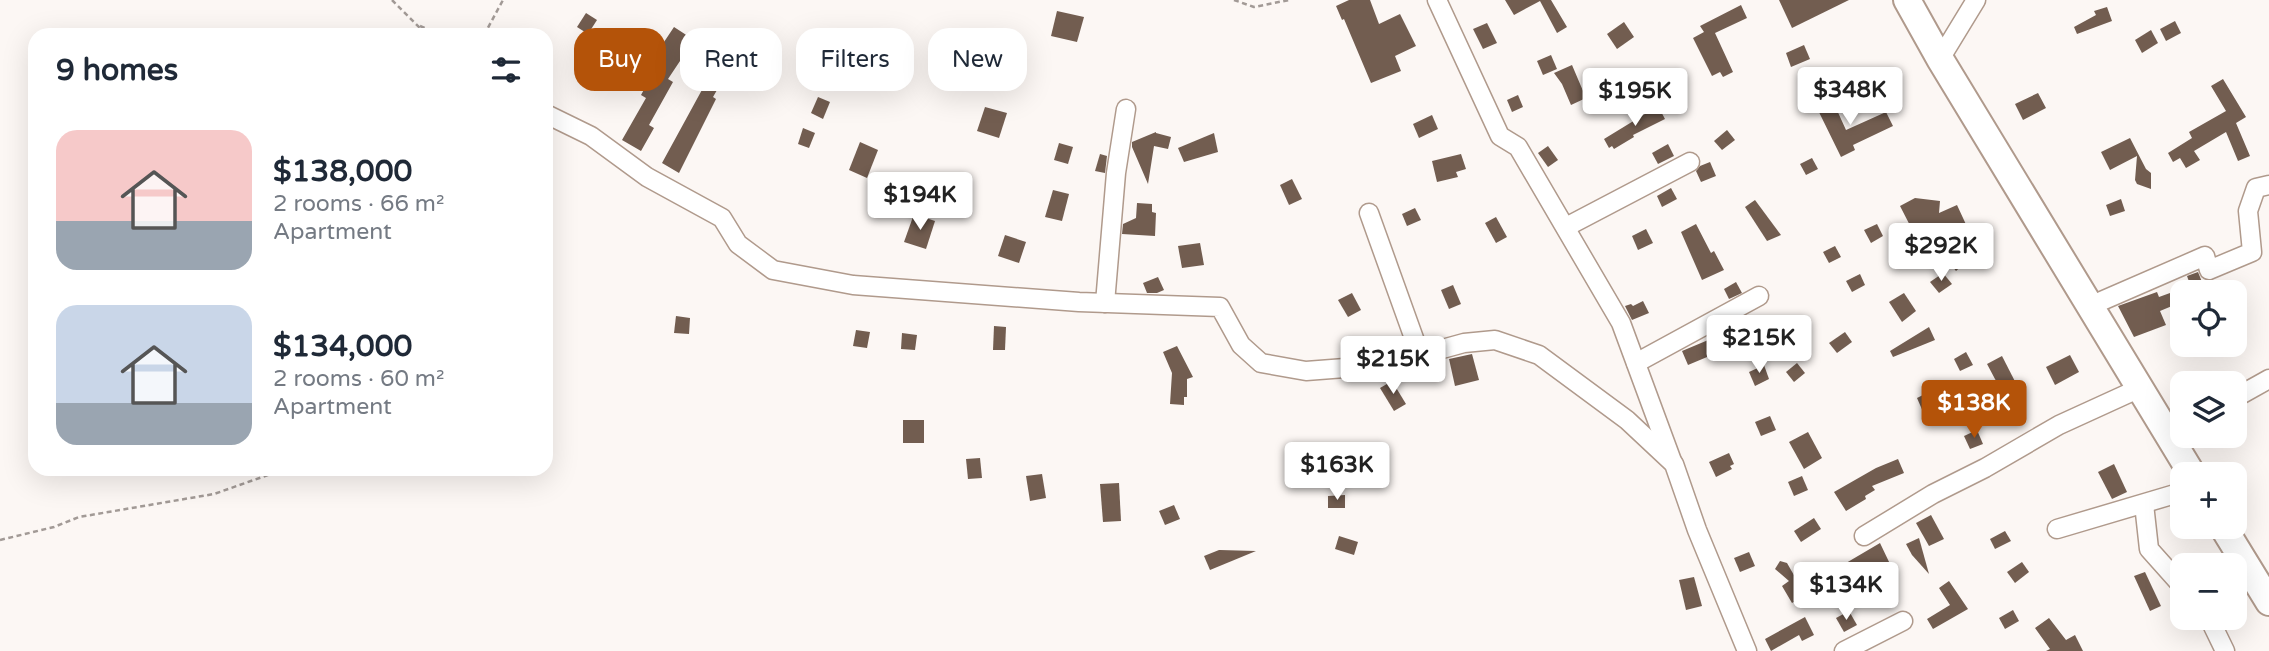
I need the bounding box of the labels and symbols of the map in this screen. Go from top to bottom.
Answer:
pin: $195K [1586,68,1684,128]
pin: $348K [1801,68,1899,127]
pin: $194K [871,173,969,232]
pin: $292K [1892,224,1990,283]
pin: $215K [1710,316,1808,375]
pin: $215K [1344,336,1442,396]
pin: $138K [1925,380,2023,440]
pin: $163K [1288,442,1386,502]
pin: $134K [1797,562,1895,622]

